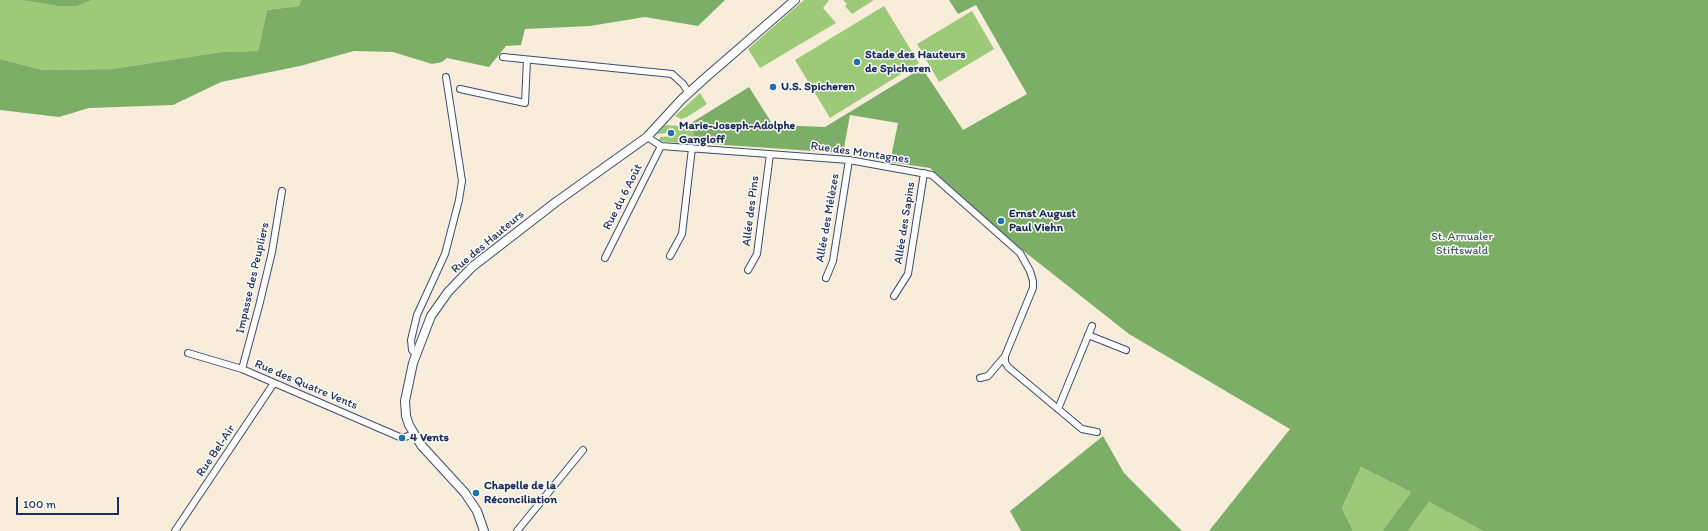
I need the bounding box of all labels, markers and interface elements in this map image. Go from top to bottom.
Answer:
place label: Stade des Hauteurs de Spicheren [865,48,966,76]
marker: Stade des Hauteurs de Spicheren [852,57,862,67]
place label: U.S. Spicheren [781,80,855,94]
marker: U.S. Spicheren [768,82,778,92]
place label: Marie-Joseph-Adolphe Gangloff [679,119,795,147]
marker: Marie-Joseph-Adolphe Gangloff [666,128,676,138]
street label: Rue des Montagnes [810,139,910,167]
street label: Rue du 6 Août [600,162,646,232]
street label: Allée des Mélèzes [813,173,843,263]
street label: Allée des Pins [740,175,762,247]
street label: Allée des Sapins [891,181,919,265]
street label: Rue des Hauteurs [449,207,527,277]
place label: Ernst August Paul Viehn [1009,207,1076,235]
marker: Ernst August Paul Viehn [996,216,1006,226]
street label: Impasse des Peupliers [233,221,273,335]
park label: St. Arnualer Stiftswald [1431,230,1493,258]
street label: Rue des Quatre Vents [252,357,360,413]
street label: Rue Bel-Air [193,422,239,480]
place label: 4 Vents [410,431,449,445]
marker: 4 Vents [397,433,407,443]
place label: Chapelle de la Réconciliation [484,479,557,507]
marker: Chapelle de la Réconciliation [471,488,481,498]
scale bar [18,489,121,515]
text: 100 m [23,497,56,511]

